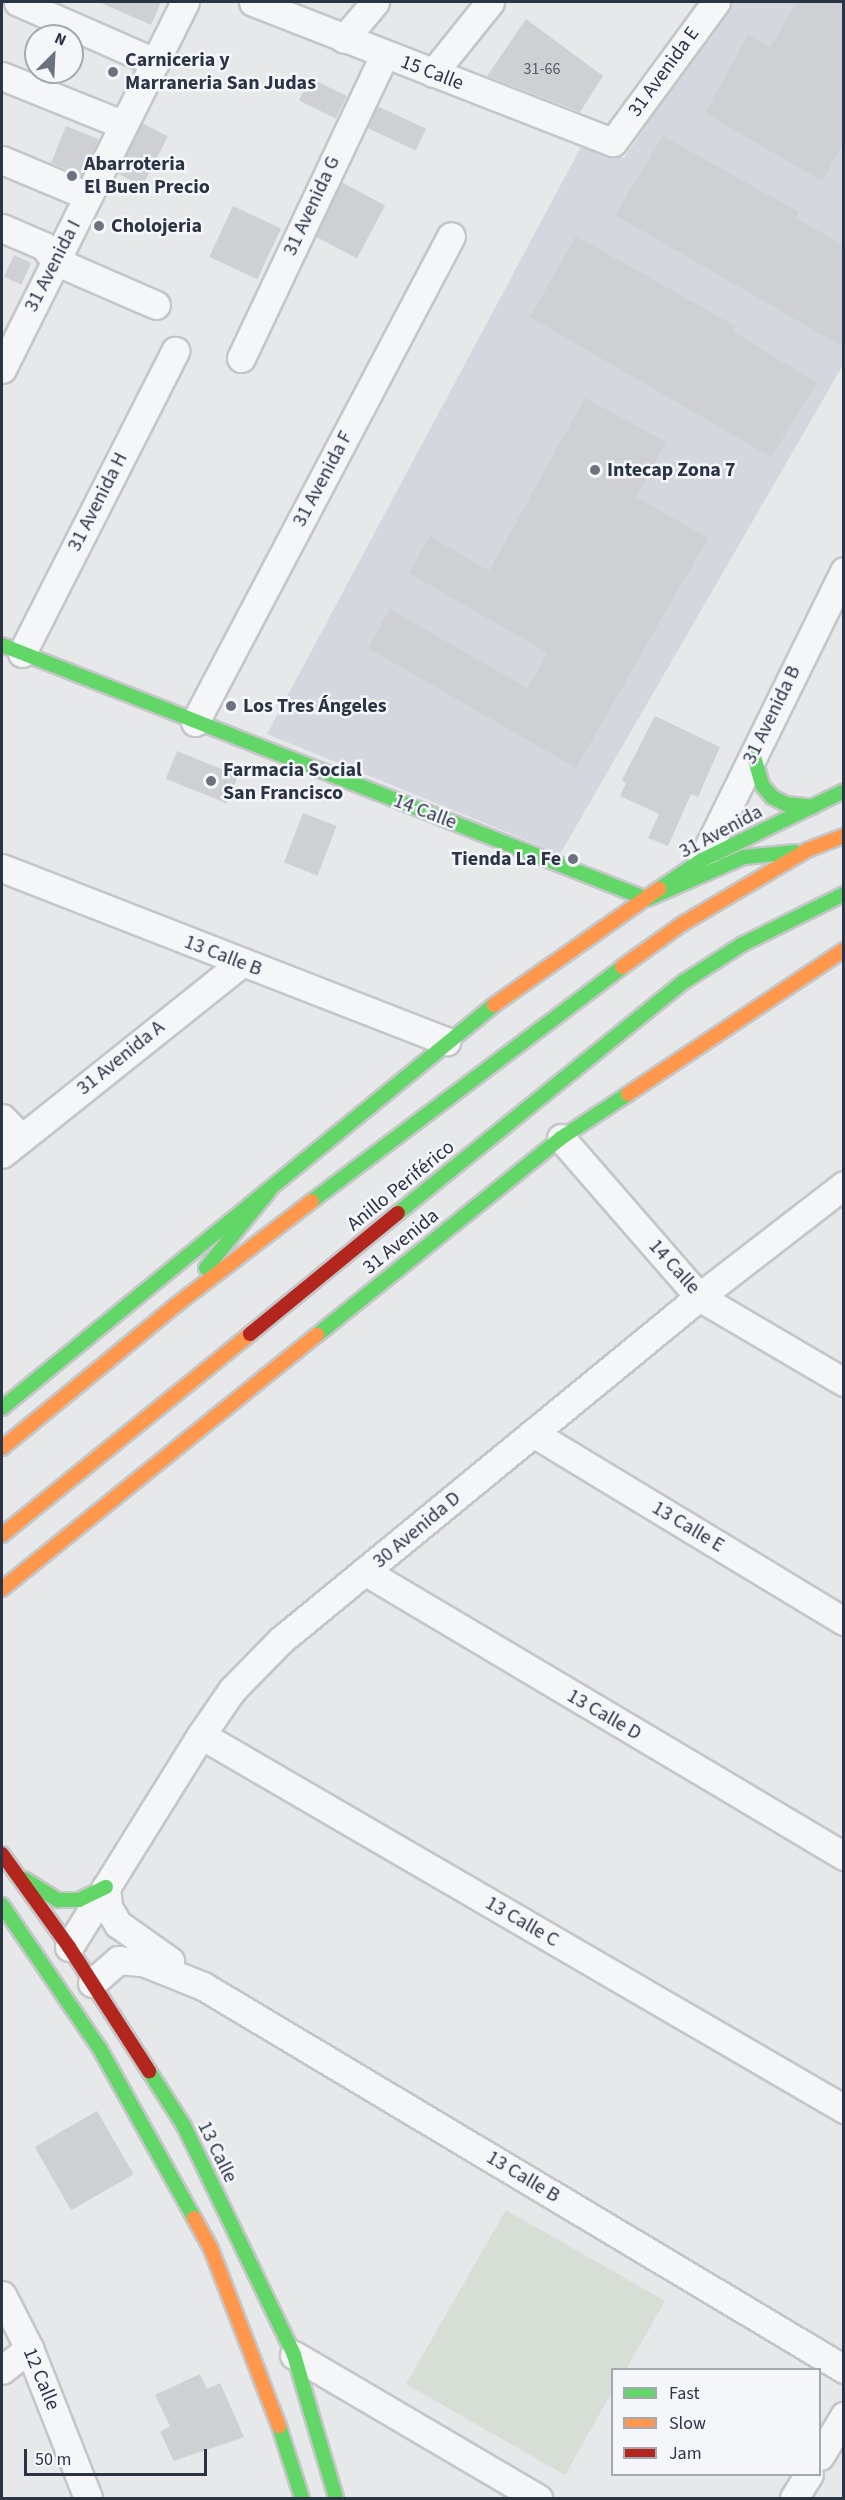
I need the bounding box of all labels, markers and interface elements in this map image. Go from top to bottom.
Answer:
street label: 31 Avenida E [623,22,705,122]
north arrow [24,24,84,84]
text: N [51,27,70,52]
place label: Carniceria y Marraneria San Judas [125,48,316,95]
street label: 15 Calle [397,50,467,96]
house number: 31-66 [524,59,560,79]
marker: Carniceria y Marraneria San Judas [106,65,120,79]
place label: Abarroteria El Buen Precio [84,152,210,199]
street label: 31 Avenida G [278,152,346,260]
marker: Abarroteria El Buen Precio [65,169,79,183]
place label: Cholojeria [111,214,202,238]
street label: 31 Avenida I [20,216,86,316]
marker: Cholojeria [92,219,106,233]
street label: 31 Avenida F [288,427,358,531]
street label: 31 Avenida H [63,449,133,555]
place label: Intecap Zona 7 [607,458,735,482]
marker: Intecap Zona 7 [588,463,602,477]
street label: 31 Avenida B [738,662,806,768]
place label: Los Tres Ángeles [243,694,387,718]
marker: Los Tres Ángeles [224,699,238,713]
place label: Farmacia Social San Francisco [223,758,362,805]
marker: Farmacia Social San Francisco [204,774,218,788]
street label: 14 Calle [390,789,460,835]
street label: 31 Avenida [675,800,767,864]
place label: Tienda La Fe [451,847,561,871]
marker: Tienda La Fe [566,852,580,866]
street label: 13 Calle B [181,930,265,982]
street label: 31 Avenida A [72,1015,170,1101]
street label: Anillo Periférico [342,1135,460,1237]
street label: 31 Avenida [358,1204,444,1280]
street label: 14 Calle [643,1235,705,1299]
street label: 30 Avenida D [368,1486,466,1574]
street label: 13 Calle E [648,1496,728,1558]
street label: 13 Calle D [563,1684,645,1746]
street label: 13 Calle C [481,1891,563,1953]
street label: 13 Calle [192,2117,242,2187]
street label: 13 Calle B [482,2146,564,2208]
street label: 12 Calle [17,2344,65,2414]
legend [611,2368,821,2476]
text: Fast [669,2381,700,2406]
text: Slow [669,2411,706,2436]
scale bar [27,2437,210,2475]
text: Jam [669,2441,702,2466]
text: 50 m [35,2447,71,2472]

